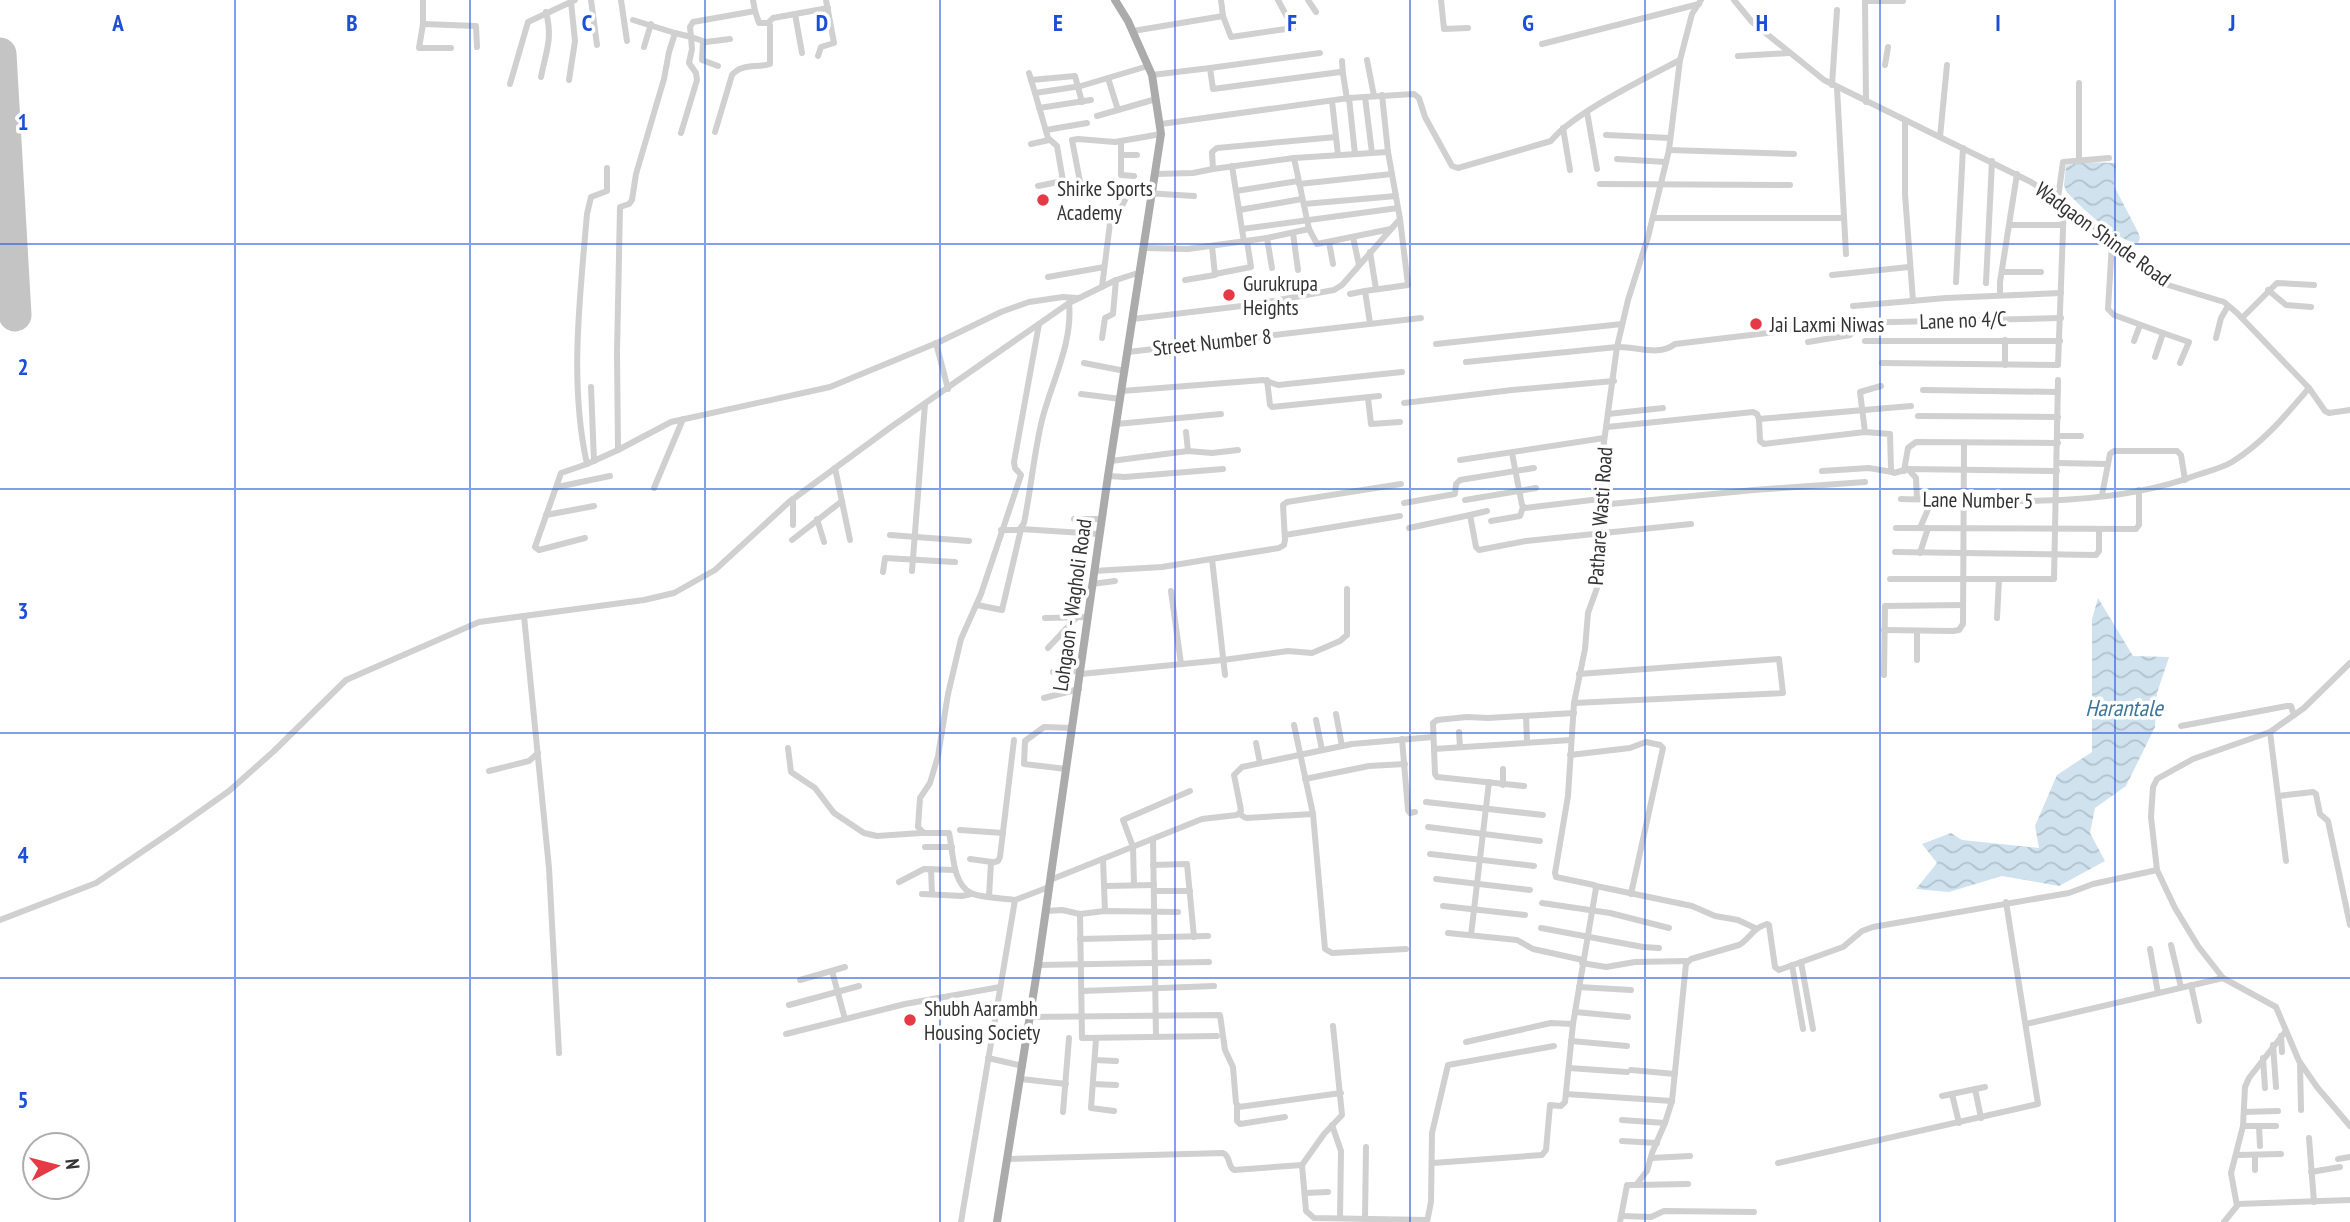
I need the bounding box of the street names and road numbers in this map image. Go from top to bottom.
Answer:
street label: Wadgaon Shinde Road [2030,176,2176,292]
street label: Lane no 4/C [1919,305,2007,335]
street label: Street Number 8 [1151,322,1273,362]
street label: Pathare Wasti Road [1582,446,1618,586]
street label: Lane Number 5 [1922,486,2034,514]
street label: Lohgaon - Wagholi Road [1047,517,1097,693]

